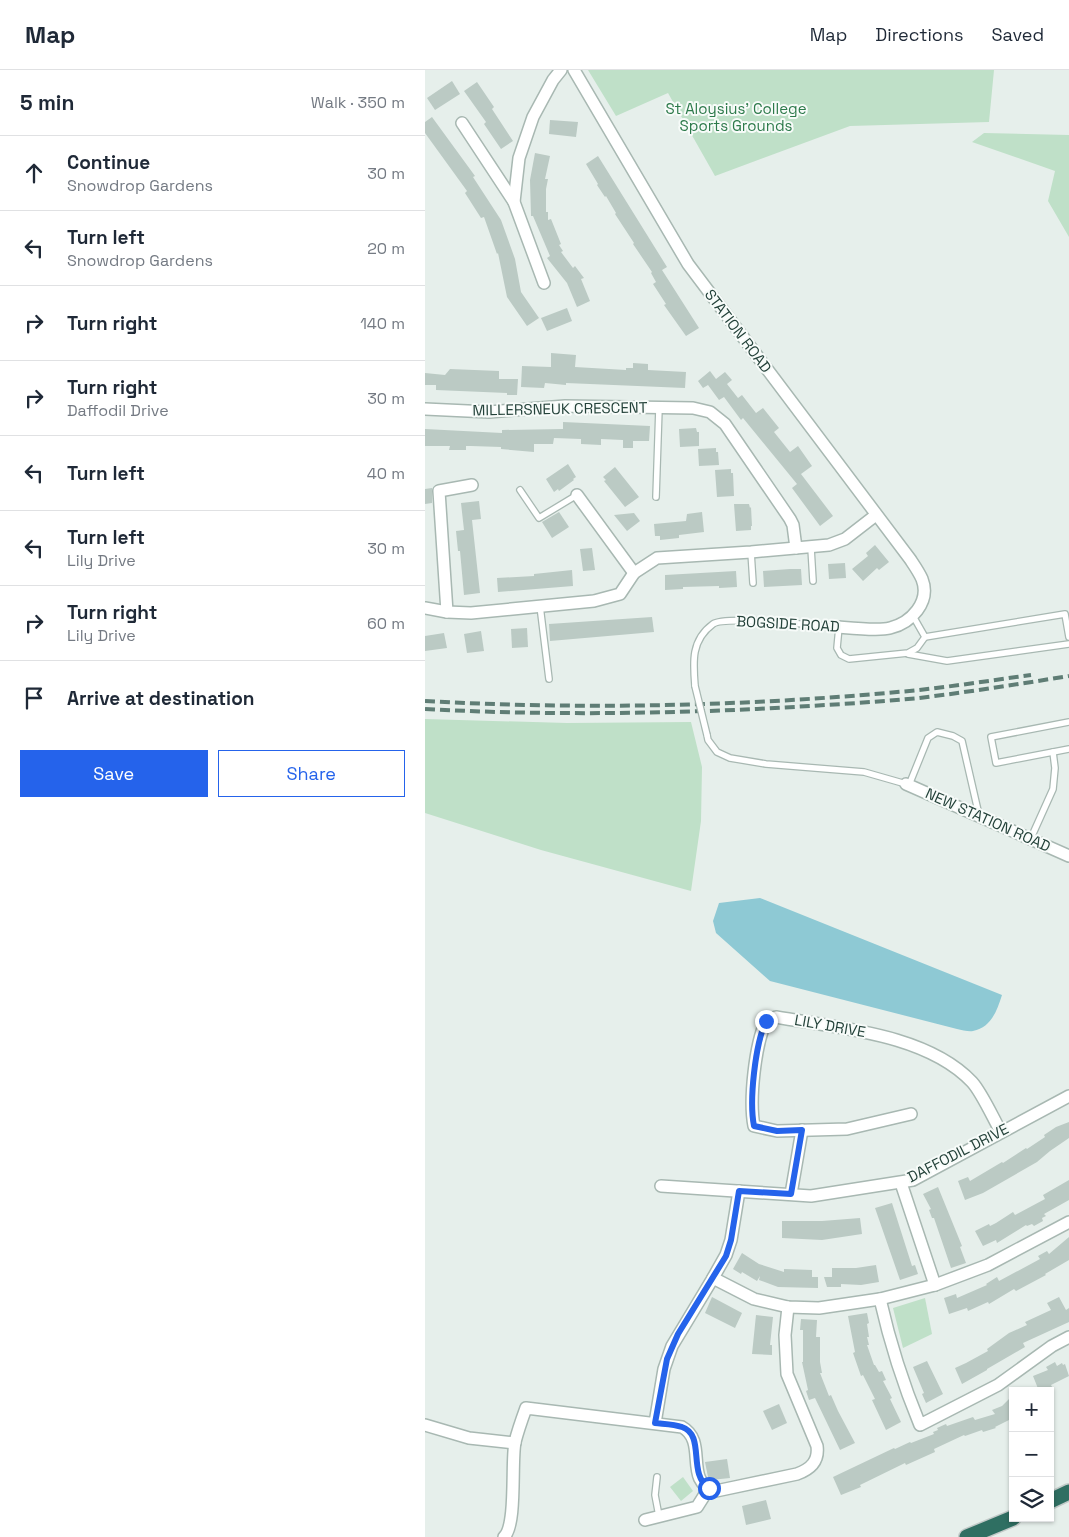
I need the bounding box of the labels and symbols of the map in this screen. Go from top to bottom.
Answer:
park label: St Aloysius' College Sports Grounds [665,99,807,135]
street label: STATION ROAD [701,285,776,376]
street label: MILLERSNEUK CRESCENT [472,397,648,420]
street label: BOGSIDE ROAD [736,611,840,636]
street label: NEW STATION ROAD [923,783,1054,856]
route end [755,1010,778,1033]
street label: LILY DRIVE [793,1010,867,1041]
street label: DAFFODIL DRIVE [904,1119,1012,1186]
route start [698,1477,721,1500]

